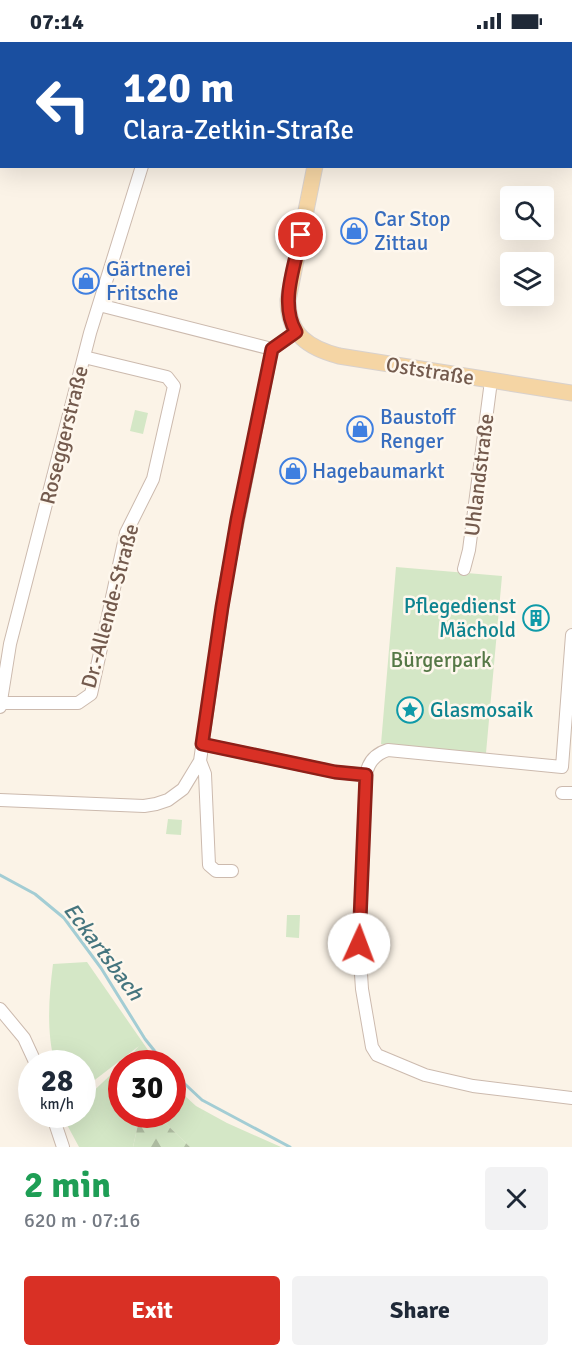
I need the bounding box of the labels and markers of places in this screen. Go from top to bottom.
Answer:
place label: Car Stop Zittau [374,206,450,256]
pin [275,209,326,260]
shop icon: Car Stop Zittau [339,216,369,246]
place label: Gärtnerei Fritsche [106,256,191,306]
shop icon: Gärtnerei Fritsche [71,266,101,296]
place label: Baustoff Renger [380,404,457,454]
shop icon: Baustoff Renger [345,414,375,444]
shop icon: Hagebaumarkt [278,456,308,486]
place label: Hagebaumarkt [312,458,445,484]
place label: Pflegedienst Mächold [404,593,516,643]
building icon: Pflegedienst Mächold [521,603,551,633]
place icon: Glasmosaik [395,695,425,725]
place label: Glasmosaik [430,697,534,723]

